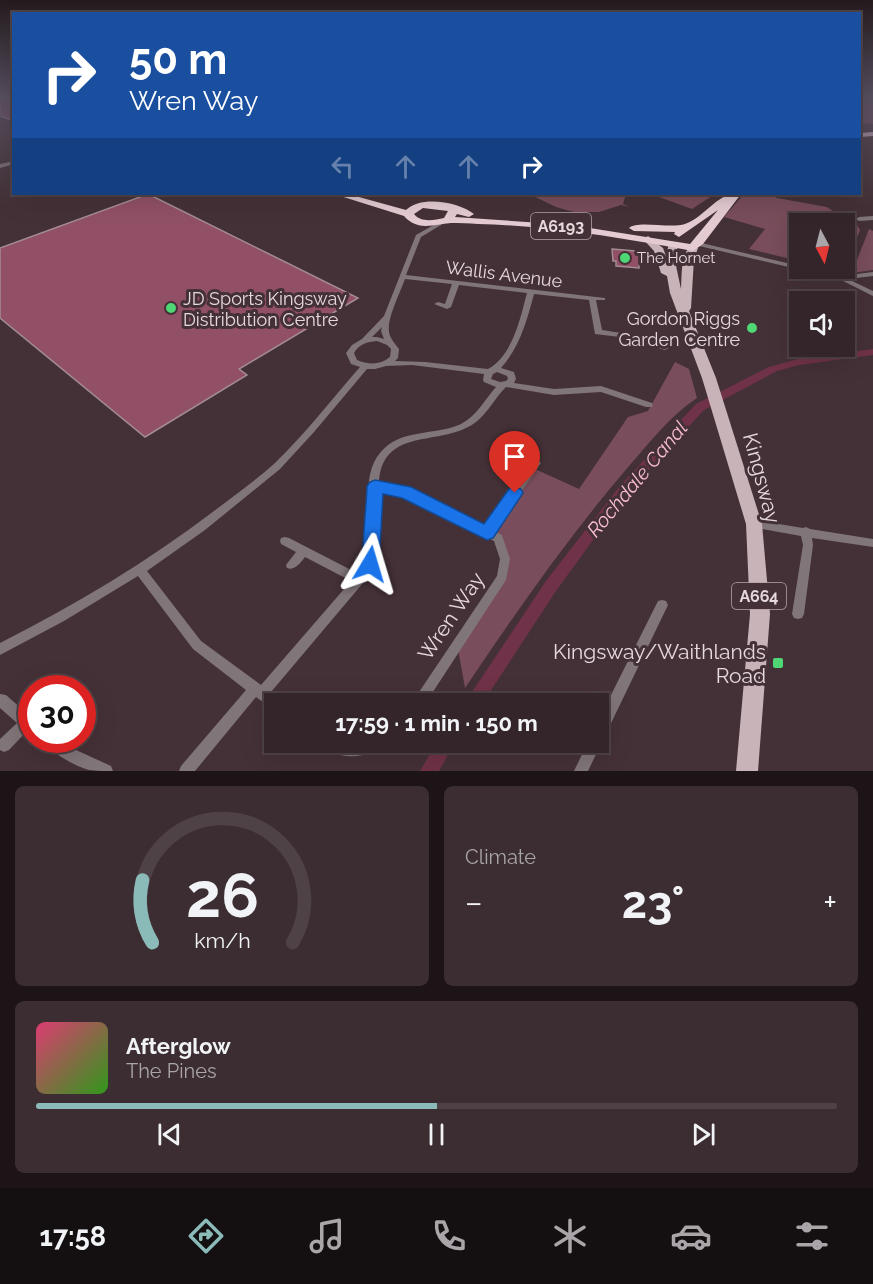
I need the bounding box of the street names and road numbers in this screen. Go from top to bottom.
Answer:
road number: A6193 [531,213,591,239]
street label: Wallis Avenue [445,256,564,292]
street label: Kingsway [738,430,786,526]
street label: Wren Way [412,567,490,665]
road number: A664 [732,583,786,609]

